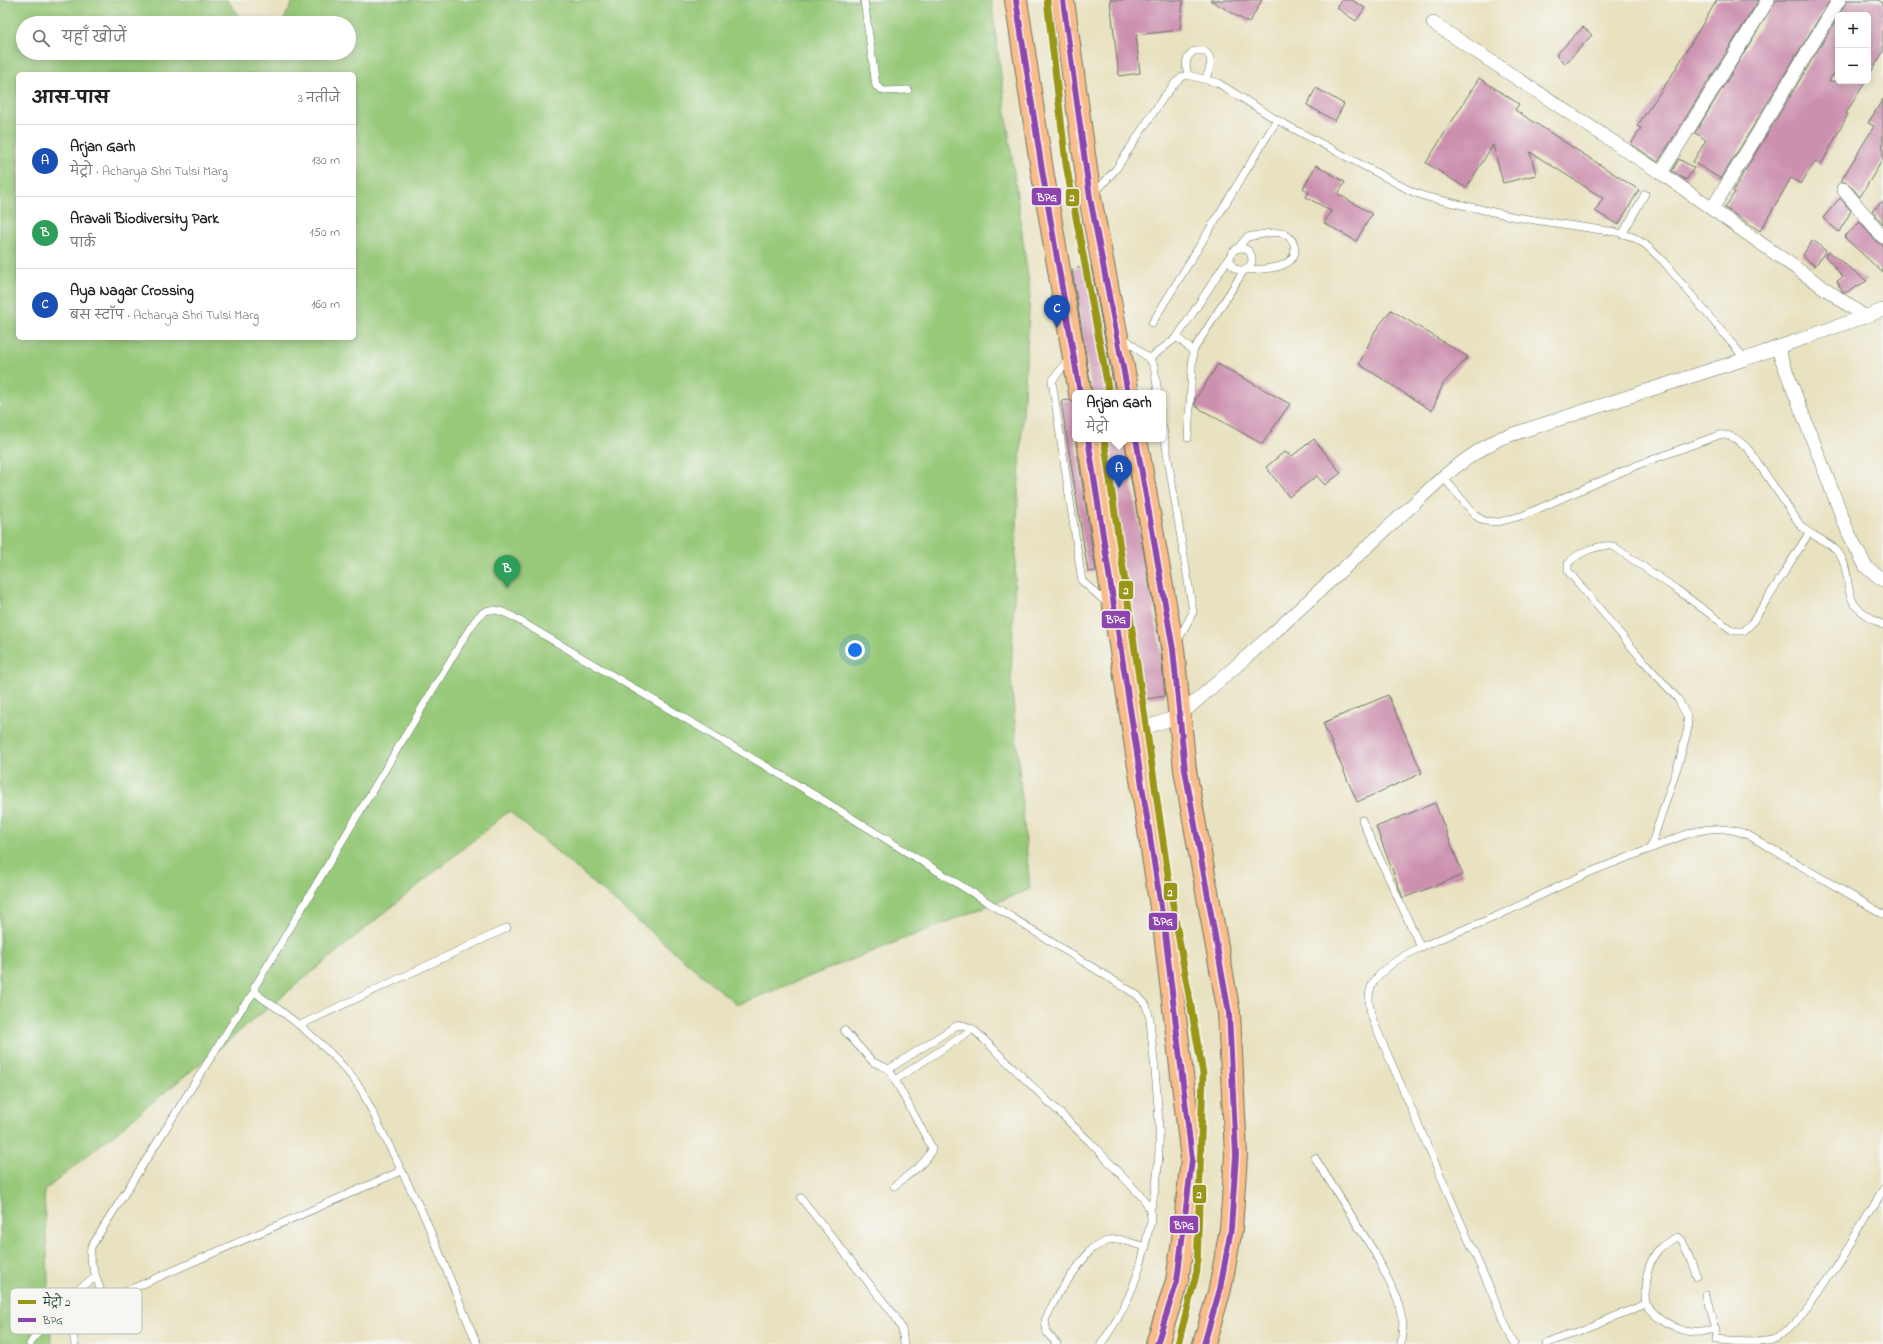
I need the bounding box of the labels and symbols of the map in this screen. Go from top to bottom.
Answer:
line badge: BPG [1031,187,1062,206]
line badge: 2 [1065,188,1080,207]
text: BPG [1036,190,1057,206]
text: 2 [1068,190,1075,206]
pin: C [1044,295,1070,328]
pin: A [1106,455,1132,488]
pin: B [494,555,520,588]
line badge: 2 [1118,580,1134,600]
text: 2 [1122,583,1129,599]
line badge: BPG [1101,610,1131,629]
text: BPG [1105,612,1126,628]
your location [845,640,865,660]
line badge: 2 [1163,882,1178,901]
text: 2 [1166,885,1173,901]
line badge: BPG [1148,912,1178,931]
text: BPG [1152,914,1173,930]
line badge: 2 [1192,1184,1207,1204]
text: 2 [1195,1187,1202,1203]
line badge: BPG [1169,1215,1199,1234]
text: BPG [1173,1218,1194,1234]
legend [10,1288,142,1334]
text: मेट्रो 2 [42,1291,71,1311]
text: BPG [42,1313,63,1329]

